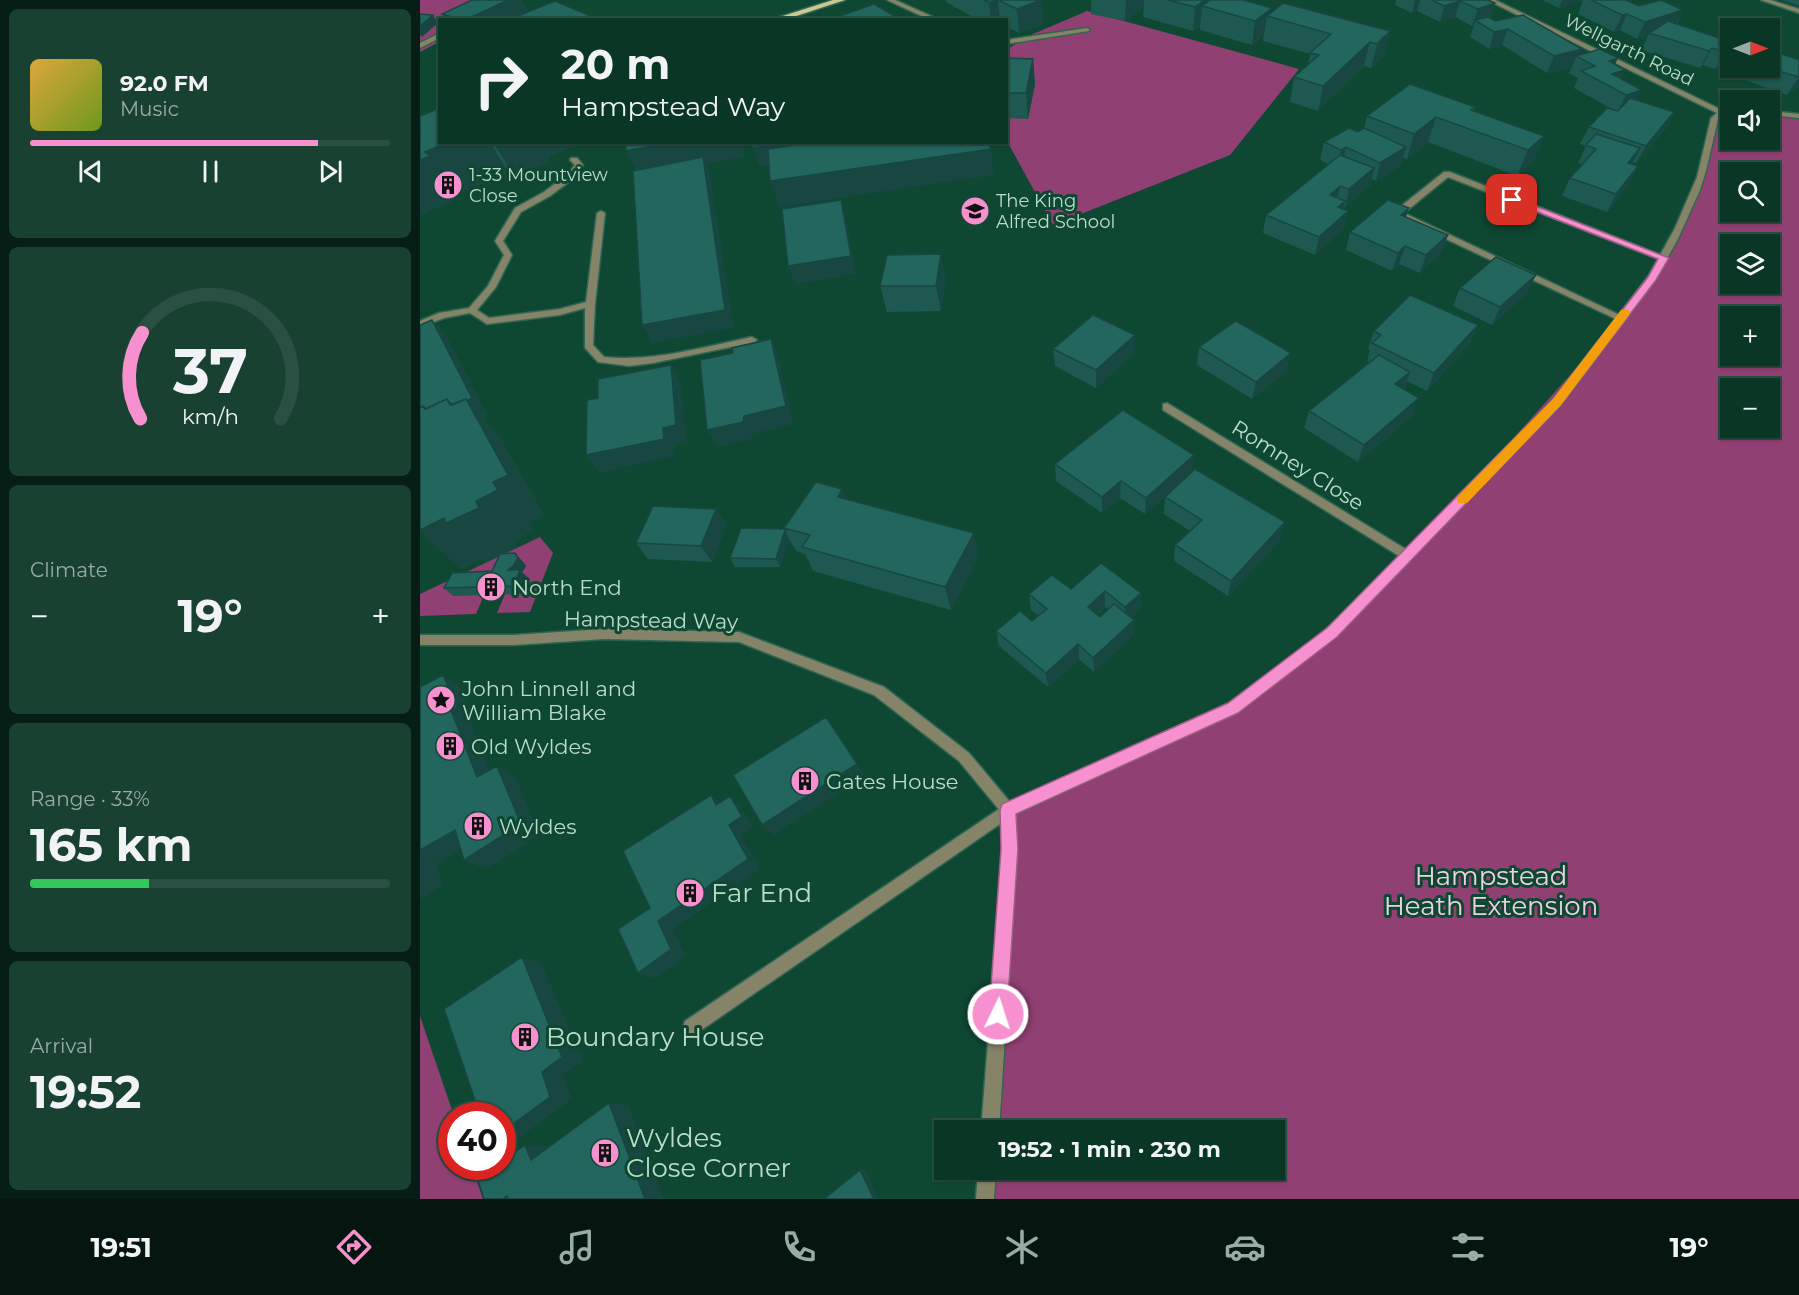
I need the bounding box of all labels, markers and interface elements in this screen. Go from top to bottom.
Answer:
street label: Wellgarth Road [1561,9,1697,91]
north arrow [1720,18,1780,78]
map controls [1720,18,1780,438]
text: 20 m [561,38,670,90]
icon: right [462,42,540,120]
text: 92.0 FM [120,70,209,97]
text: Hampstead Way [561,90,785,123]
button: sound [1720,90,1780,150]
text: Music [120,97,179,121]
icon: previous [74,155,107,188]
icon: pause [194,155,227,188]
icon: next [314,155,347,188]
button: search [1720,162,1780,222]
place label: 1-33 Mountview Close [469,164,608,207]
building icon: 1-33 Mountview Close [432,169,464,201]
pin [1486,174,1537,225]
icon: arrive [1495,183,1528,216]
place label: The King Alfred School [996,190,1115,233]
school or university icon: The King Alfred School [959,195,991,227]
button: layers [1720,234,1780,294]
button: + [1720,306,1780,366]
text: 37 [171,333,248,409]
button: − [1720,378,1780,438]
text: km/h [181,403,239,429]
street label: Romney Close [1227,414,1369,516]
text: Climate [30,558,108,582]
building icon: North End [475,571,507,603]
place label: North End [512,575,622,600]
text: 19° [177,588,243,643]
text: − [30,596,49,636]
text: + [371,596,390,636]
street label: Hampstead Way [564,606,739,634]
place label: John Linnell and William Blake [461,676,636,725]
place icon: John Linnell and William Blake [425,684,457,716]
building icon: Old Wyldes [434,730,466,762]
place label: Old Wyldes [471,734,592,759]
building icon: Gates House [789,765,821,797]
place label: Gates House [826,769,958,794]
text: Range · 33% [30,787,150,811]
building icon: Wyldes [462,810,494,842]
place label: Wyldes [499,814,577,839]
text: 165 km [30,817,192,872]
park label: Hampstead Heath Extension [1384,860,1598,922]
building icon: Far End [674,877,706,909]
place label: Far End [711,877,812,909]
position arrow [966,982,1030,1046]
building icon: Boundary House [509,1021,541,1053]
place label: Boundary House [546,1021,764,1053]
text: Arrival [30,1034,93,1058]
text: 19:52 [30,1064,141,1119]
speed limit sign: 40 [438,1102,516,1180]
place label: Wyldes Close Corner [626,1122,791,1184]
text: 19:52 · 1 min · 230 m [998,1136,1221,1163]
building icon: Wyldes Close Corner [589,1137,621,1169]
icon: directions [333,1226,375,1268]
icon: music [556,1226,598,1268]
icon: phone [778,1226,820,1268]
icon: climate [1001,1226,1043,1268]
icon: car [1224,1226,1266,1268]
icon: filters [1447,1226,1489,1268]
text: 19:51 [90,1231,152,1264]
text: 19° [1669,1231,1709,1264]

